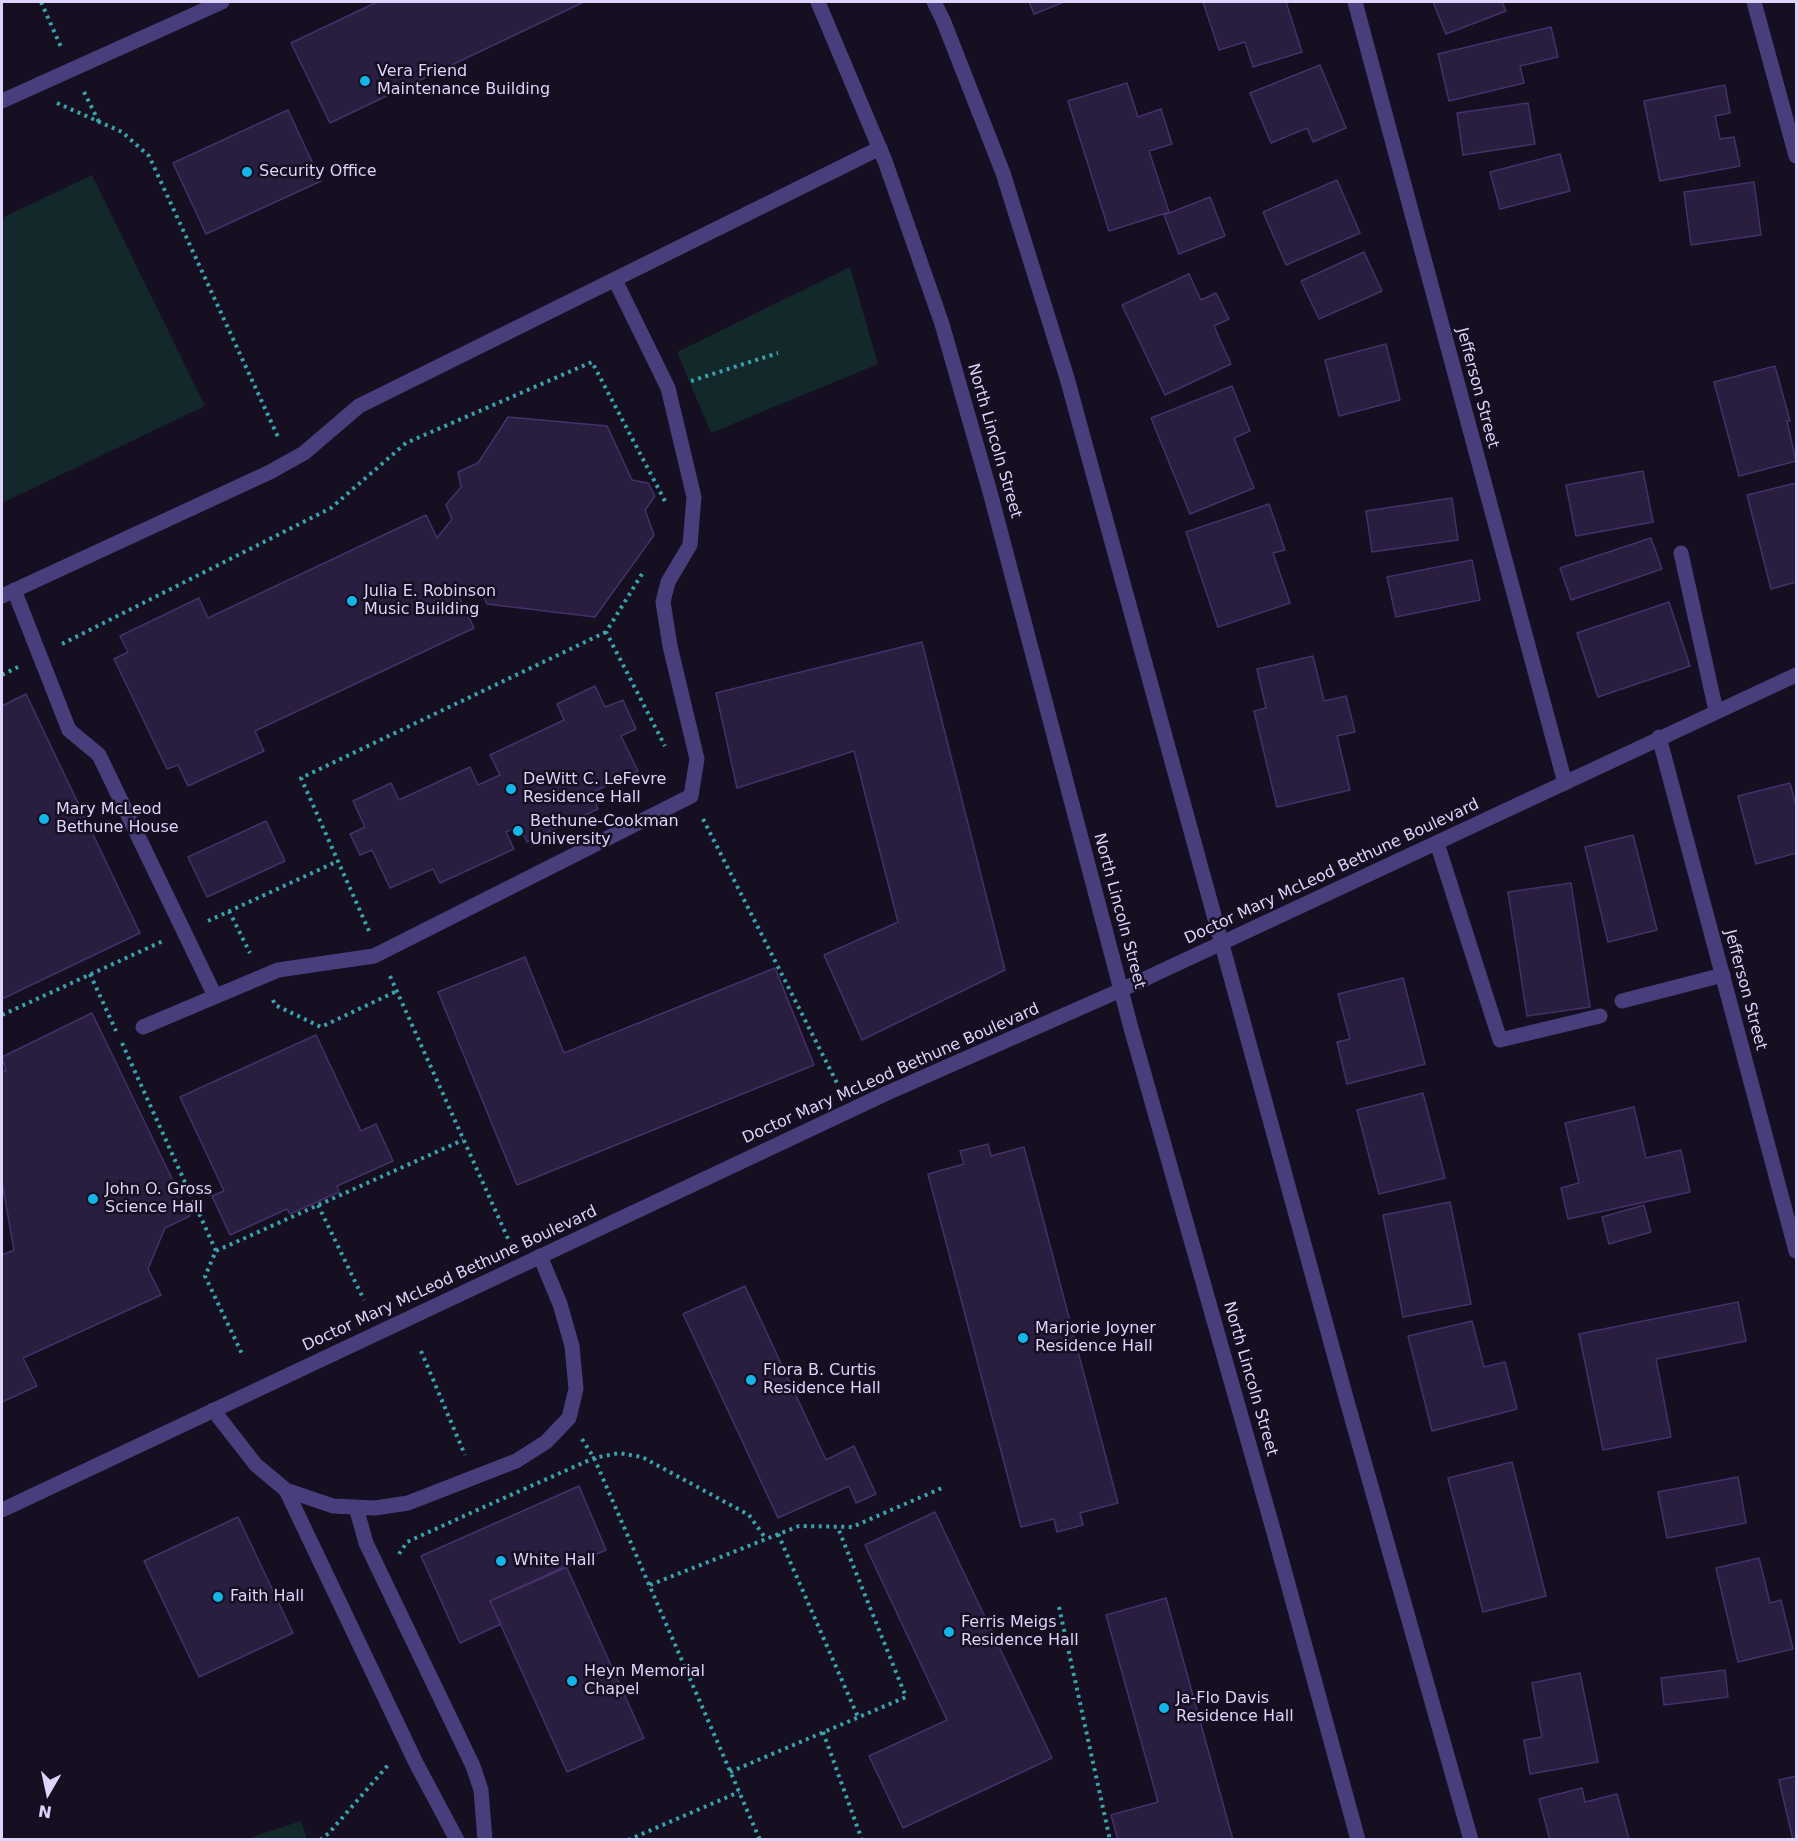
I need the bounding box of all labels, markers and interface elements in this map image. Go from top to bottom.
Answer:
place label: Vera Friend Maintenance Building [377,62,550,100]
marker: Vera Friend Maintenance Building [358,74,372,88]
place label: Security Office [259,162,376,182]
marker: Security Office [240,165,254,179]
street label: Jefferson Street [1452,326,1502,450]
street label: North Lincoln Street [963,361,1025,521]
place label: Julia E. Robinson Music Building [364,582,496,620]
marker: Julia E. Robinson Music Building [345,594,359,608]
place label: DeWitt C. LeFevre Residence Hall [523,770,666,808]
marker: DeWitt C. LeFevre Residence Hall [504,782,518,796]
street label: Doctor Mary McLeod Bethune Boulevard [1182,795,1482,949]
place label: Mary McLeod Bethune House [56,800,179,838]
marker: Mary McLeod Bethune House [37,812,51,826]
place label: Bethune-Cookman University [530,812,679,850]
marker: Bethune-Cookman University [511,824,525,838]
street label: North Lincoln Street [1089,831,1149,991]
street label: Jefferson Street [1720,928,1770,1052]
street label: Doctor Mary McLeod Bethune Boulevard [740,1000,1042,1148]
place label: John O. Gross Science Hall [105,1180,212,1218]
marker: John O. Gross Science Hall [86,1192,100,1206]
street label: Doctor Mary McLeod Bethune Boulevard [300,1202,600,1356]
street label: North Lincoln Street [1219,1299,1281,1459]
place label: Marjorie Joyner Residence Hall [1035,1319,1156,1357]
marker: Marjorie Joyner Residence Hall [1016,1331,1030,1345]
place label: Flora B. Curtis Residence Hall [763,1361,881,1399]
marker: Flora B. Curtis Residence Hall [744,1373,758,1387]
place label: White Hall [513,1551,595,1571]
marker: White Hall [494,1554,508,1568]
place label: Faith Hall [230,1587,304,1607]
marker: Faith Hall [211,1590,225,1604]
place label: Ferris Meigs Residence Hall [961,1613,1079,1651]
marker: Ferris Meigs Residence Hall [942,1625,956,1639]
place label: Heyn Memorial Chapel [584,1662,705,1700]
marker: Heyn Memorial Chapel [565,1674,579,1688]
place label: Ja-Flo Davis Residence Hall [1176,1689,1294,1727]
marker: Ja-Flo Davis Residence Hall [1157,1701,1171,1715]
north arrow [18,1763,78,1823]
text: N [37,1801,53,1822]

